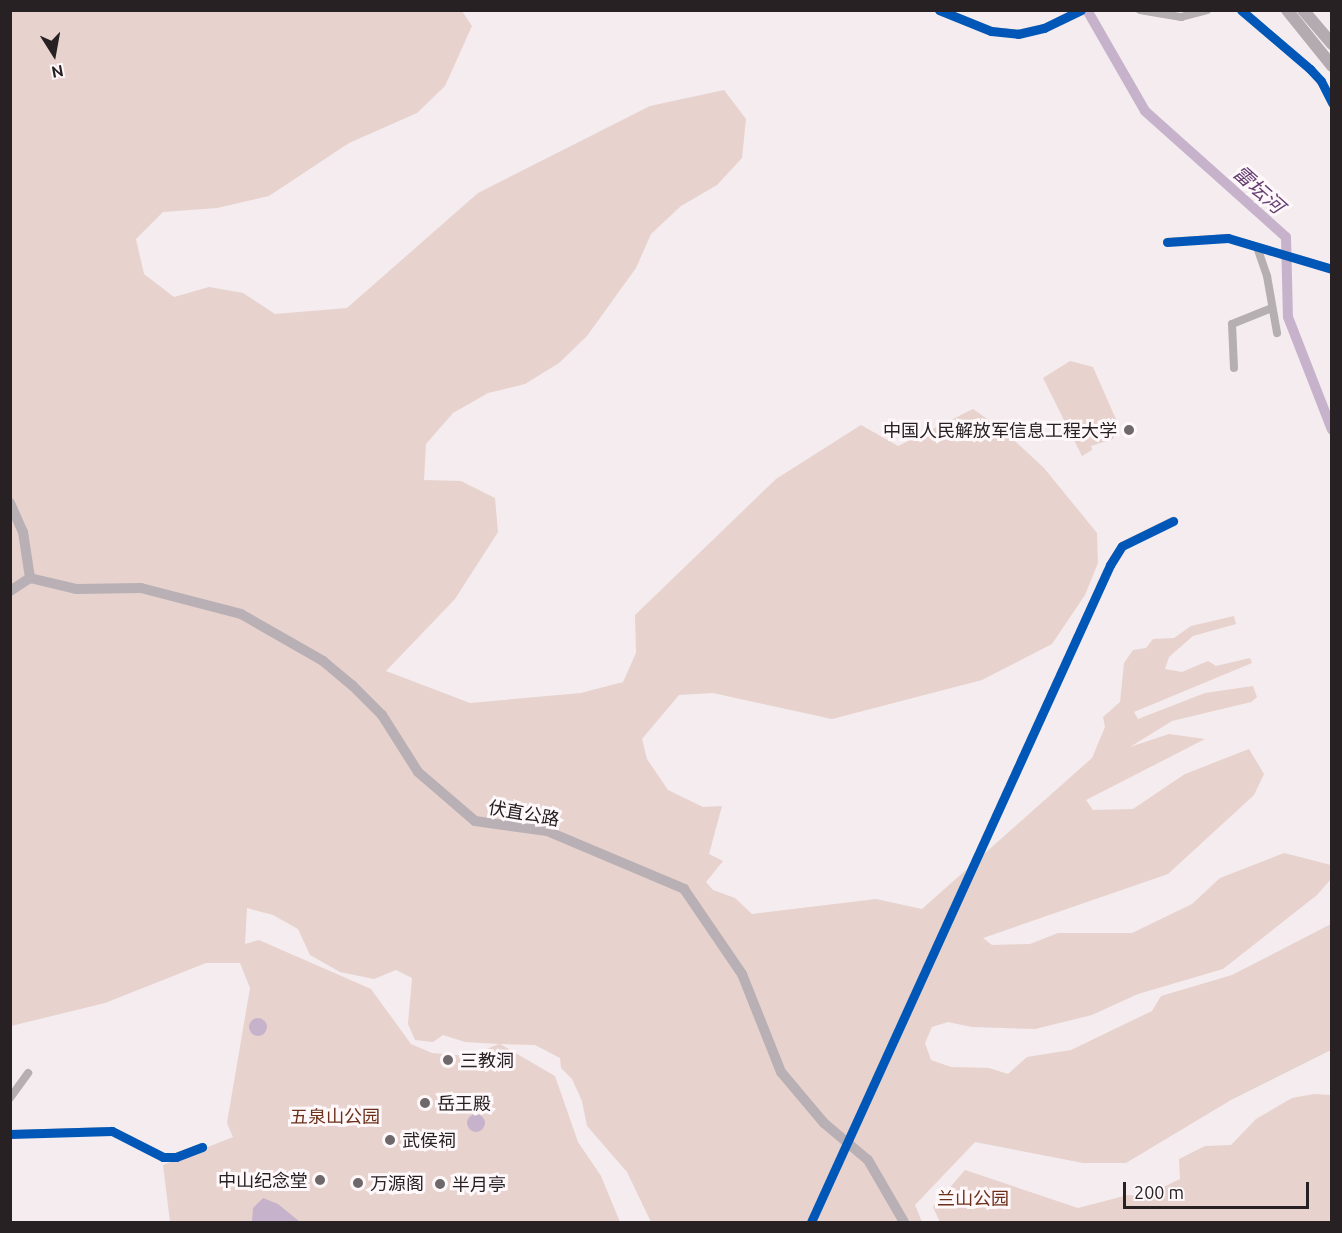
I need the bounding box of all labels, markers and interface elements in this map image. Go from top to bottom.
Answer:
north arrow [24,24,84,84]
text: N [50,62,65,82]
water label: 雷坛河 [1229,160,1289,218]
place label: 中国人民解放军信息工程大学 [883,419,1117,441]
marker: 中国人民解放军信息工程大学 [1122,423,1136,437]
street label: 伏直公路 [487,796,561,830]
place label: 三教洞 [460,1049,514,1071]
marker: 三教洞 [441,1053,455,1067]
place label: 岳王殿 [437,1092,491,1114]
marker: 岳王殿 [418,1096,432,1110]
park label: 五泉山公园 [290,1105,380,1127]
place label: 武侯祠 [402,1129,456,1151]
marker: 武侯祠 [383,1133,397,1147]
place label: 中山纪念堂 [218,1169,308,1191]
scale bar [1126,1170,1312,1208]
place label: 万源阁 [370,1172,424,1194]
marker: 中山纪念堂 [313,1173,327,1187]
place label: 半月亭 [452,1173,506,1195]
marker: 万源阁 [351,1176,365,1190]
marker: 半月亭 [433,1177,447,1191]
text: 200 m [1134,1182,1184,1202]
park label: 兰山公园 [937,1187,1009,1209]

